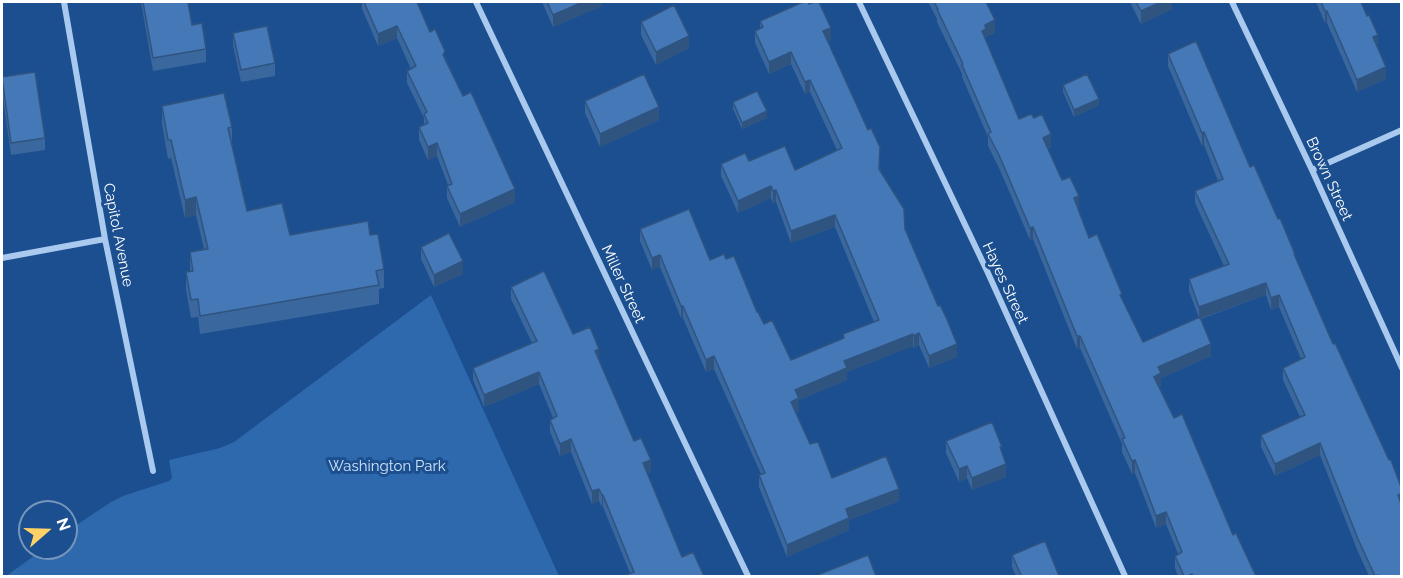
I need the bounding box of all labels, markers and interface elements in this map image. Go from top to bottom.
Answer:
street label: Brown Street [1302,134,1356,224]
street label: Capitol Avenue [99,182,137,288]
street label: Hayes Street [978,239,1032,327]
street label: Miller Street [597,242,649,326]
park label: Washington Park [328,457,446,475]
north arrow [18,500,78,560]
text: N [52,515,75,533]

